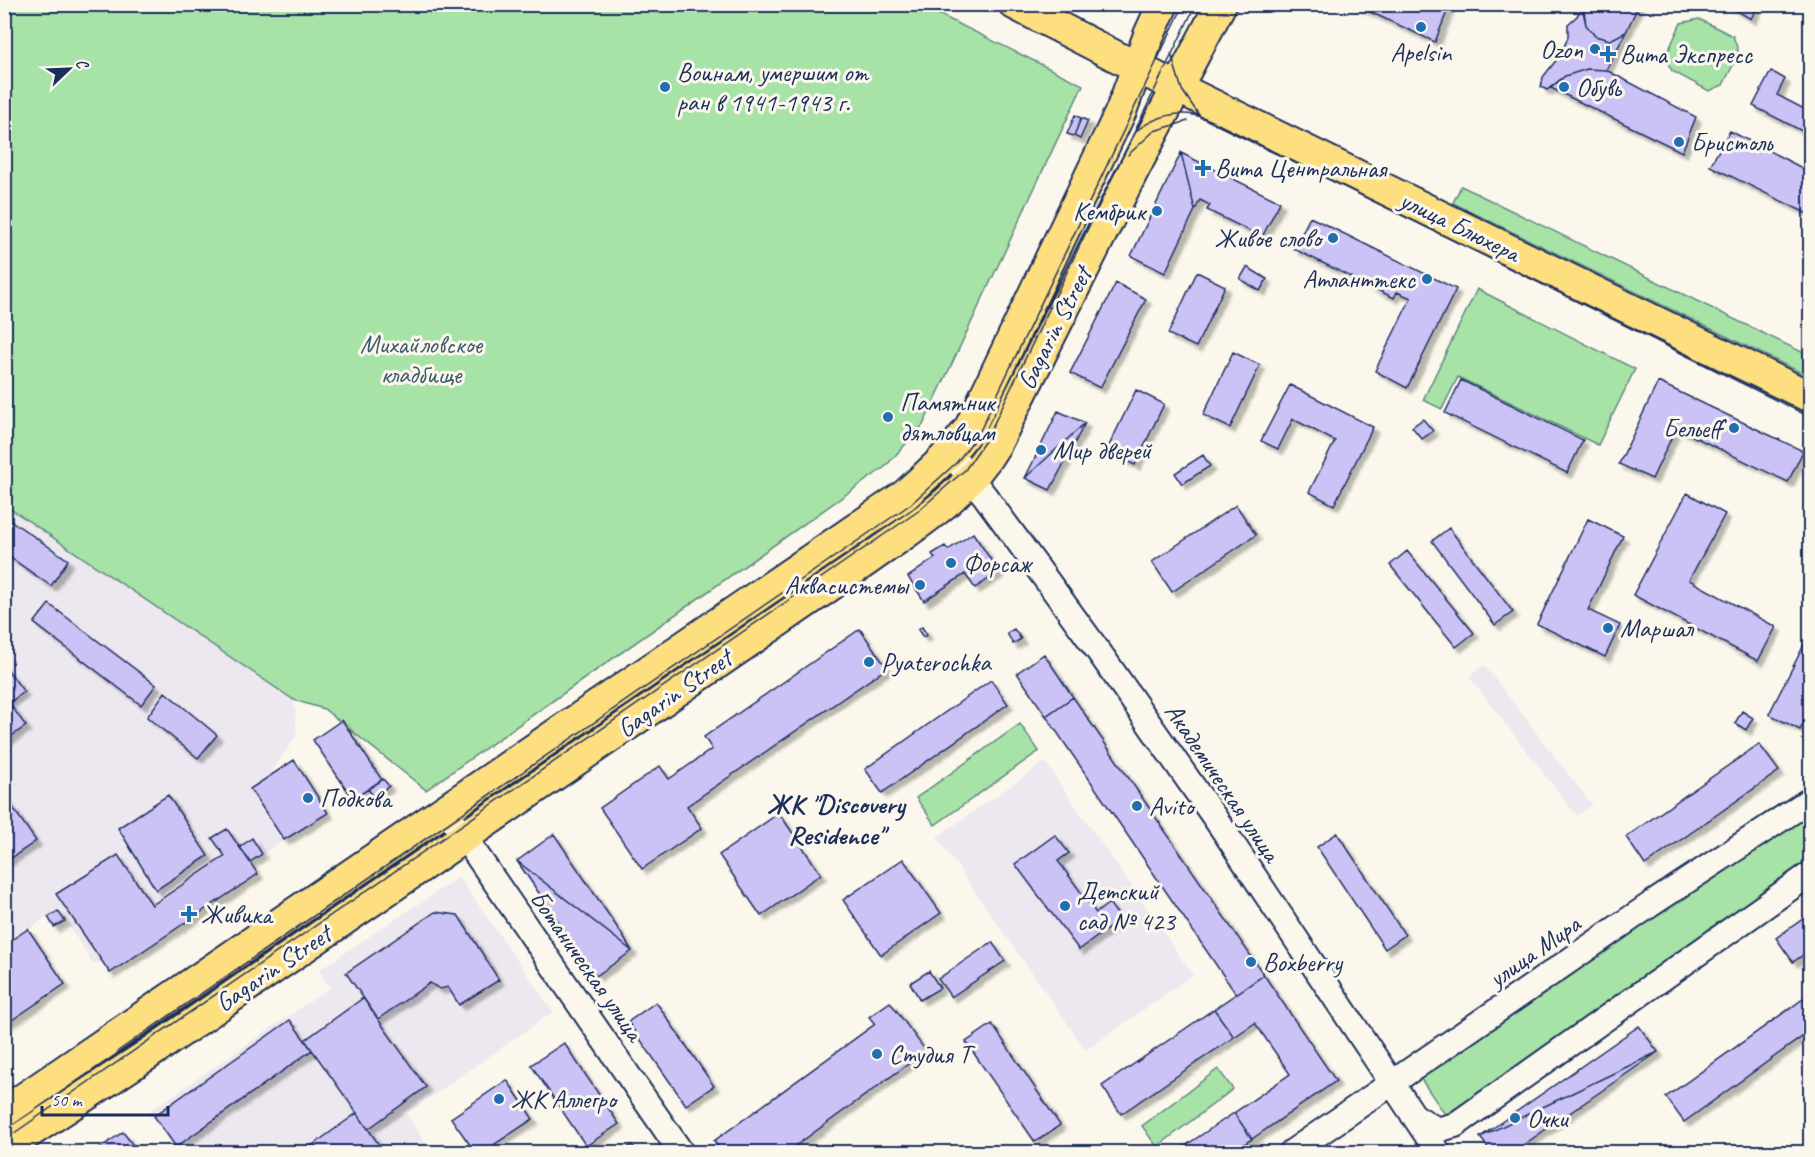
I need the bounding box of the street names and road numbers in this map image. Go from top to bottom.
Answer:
street label: улица Блюхера [1393,182,1527,271]
street label: Gagarin Street [1010,259,1101,395]
street label: Gagarin Street [611,640,741,745]
street label: Академическая улица [1157,697,1289,870]
street label: Ботаническая улица [522,883,652,1049]
street label: улица Мира [1480,907,1588,996]
street label: Gagarin Street [209,916,340,1019]

